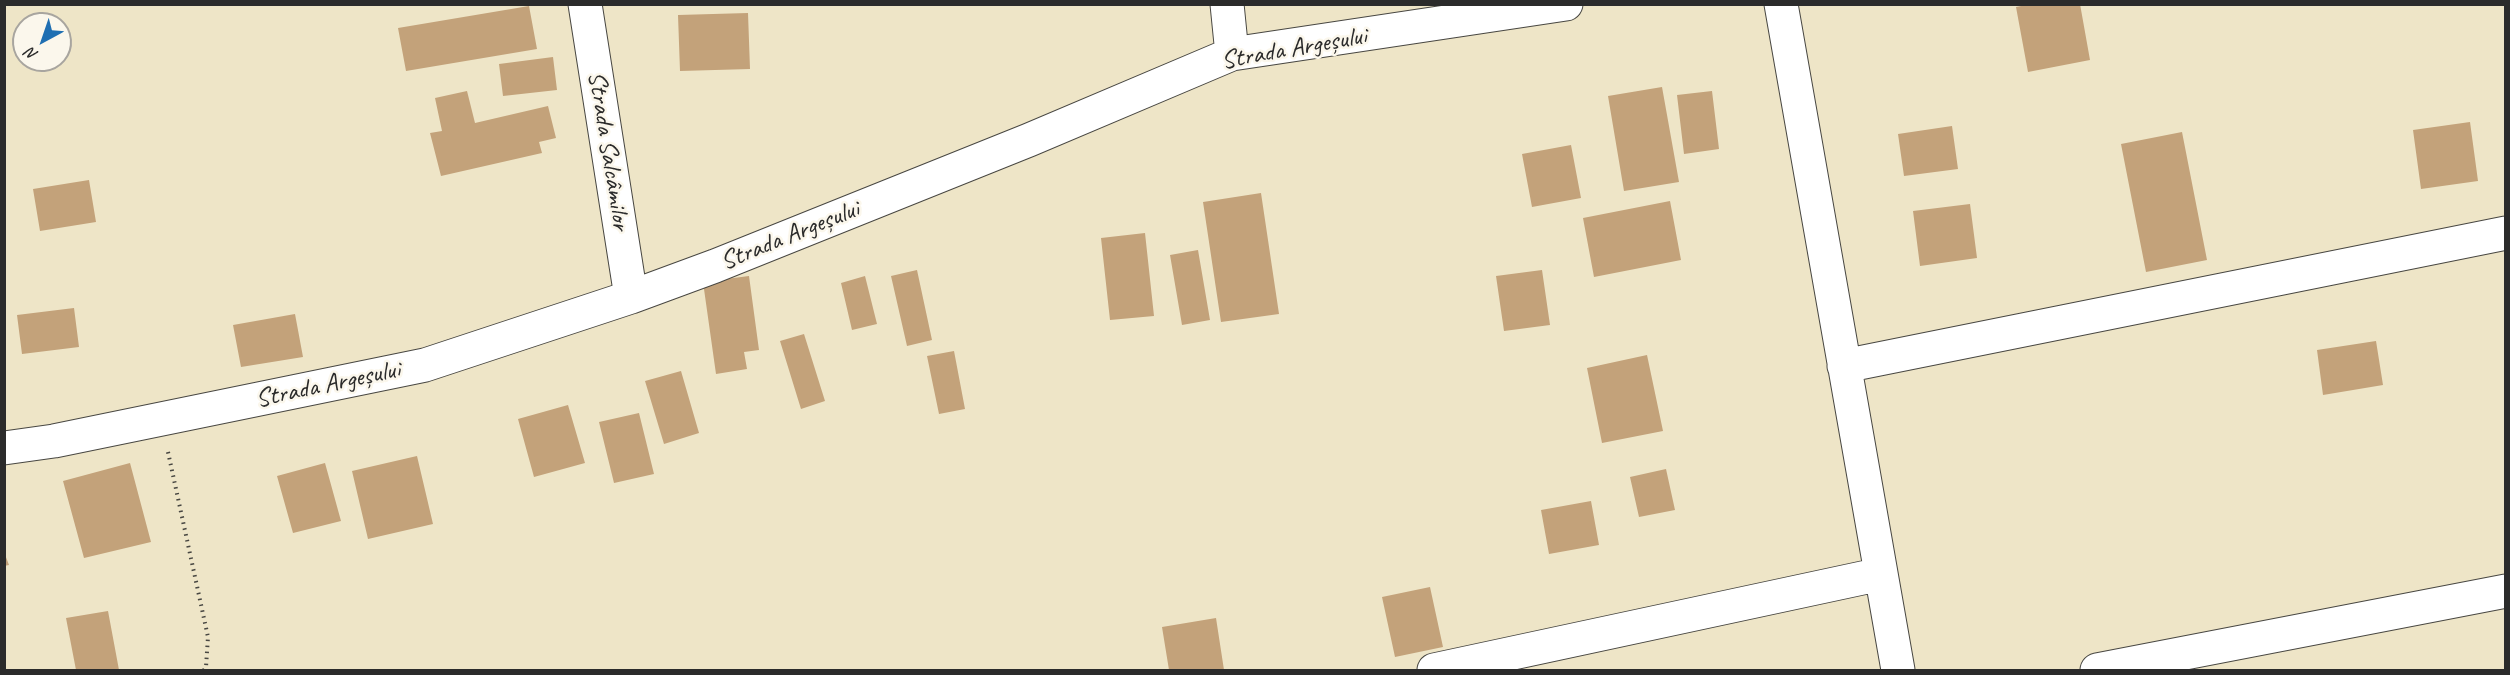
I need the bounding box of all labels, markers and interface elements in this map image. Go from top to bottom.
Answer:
north arrow [12,12,72,72]
street label: Strada Argeșului [1219,21,1369,77]
text: N [21,43,42,65]
street label: Strada Salcâmilor [580,69,636,233]
street label: Strada Argeșului [716,194,864,278]
street label: Strada Argeșului [253,354,403,416]

